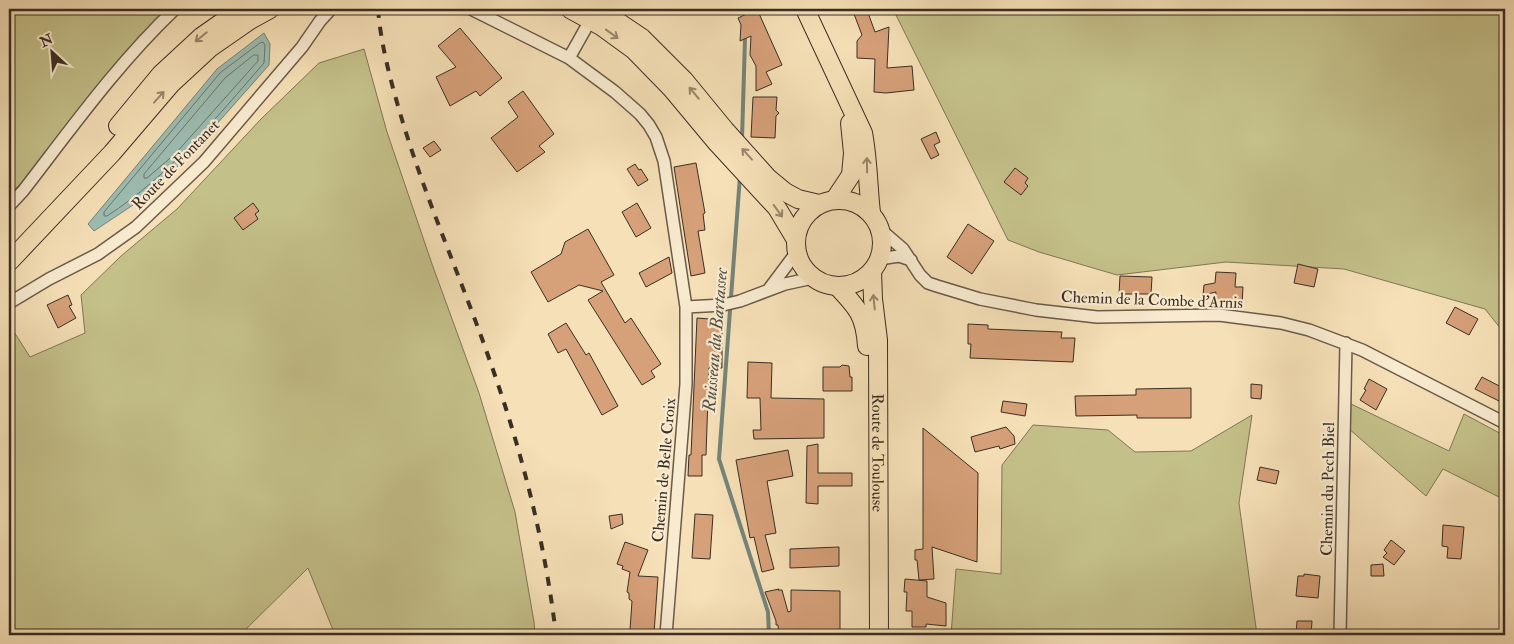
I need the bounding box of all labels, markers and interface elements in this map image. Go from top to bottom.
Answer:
north arrow [28,28,78,78]
one-way arrow [604,29,618,39]
text: N [36,30,56,52]
one-way arrow [195,32,208,43]
one-way arrow [688,86,699,99]
one-way arrow [153,91,165,103]
street label: Route de Fontanet [128,115,224,214]
one-way arrow [741,147,752,160]
one-way arrow [862,157,872,173]
one-way arrow [773,204,783,218]
water label: Ruisseau du Bartassec [698,267,733,414]
street label: Chemin de la Combe d'Arnis [1061,287,1243,313]
one-way arrow [869,295,879,311]
street label: Route de Toulouse [867,393,888,512]
street label: Chemin de Belle Croix [648,397,680,543]
street label: Chemin du Pech Biel [1317,422,1339,556]

